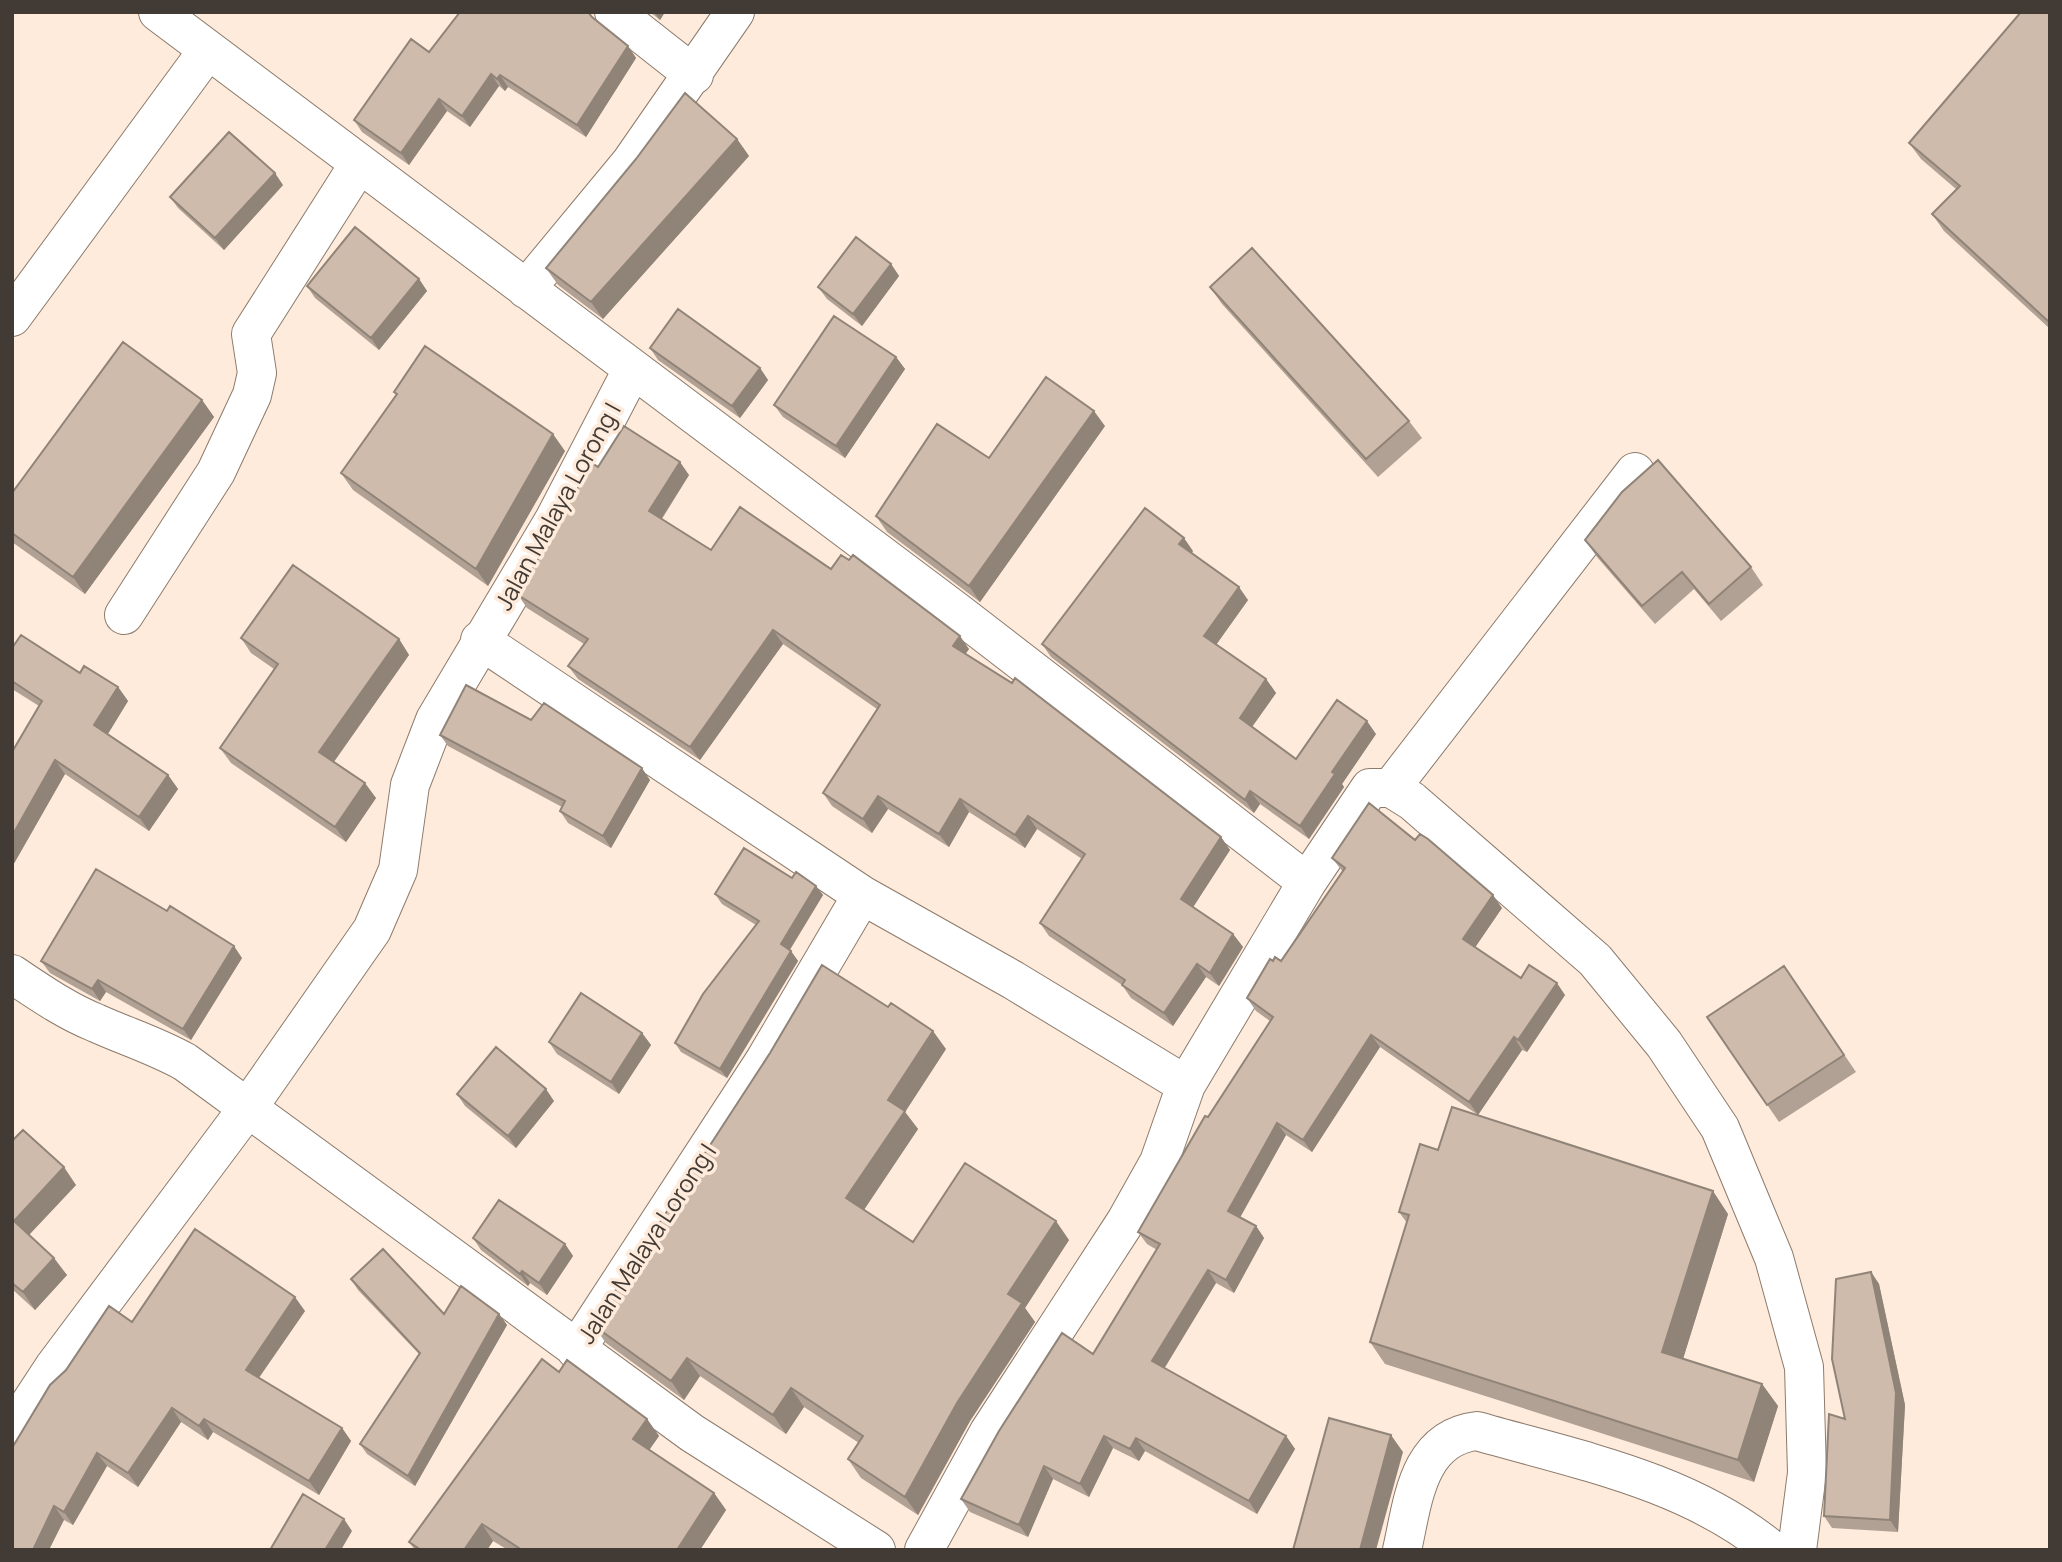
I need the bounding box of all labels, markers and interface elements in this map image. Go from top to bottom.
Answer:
street label: Jalan Malaya Lorong I [486,396,628,616]
street label: Jalan Malaya Lorong I [569,1137,723,1349]

